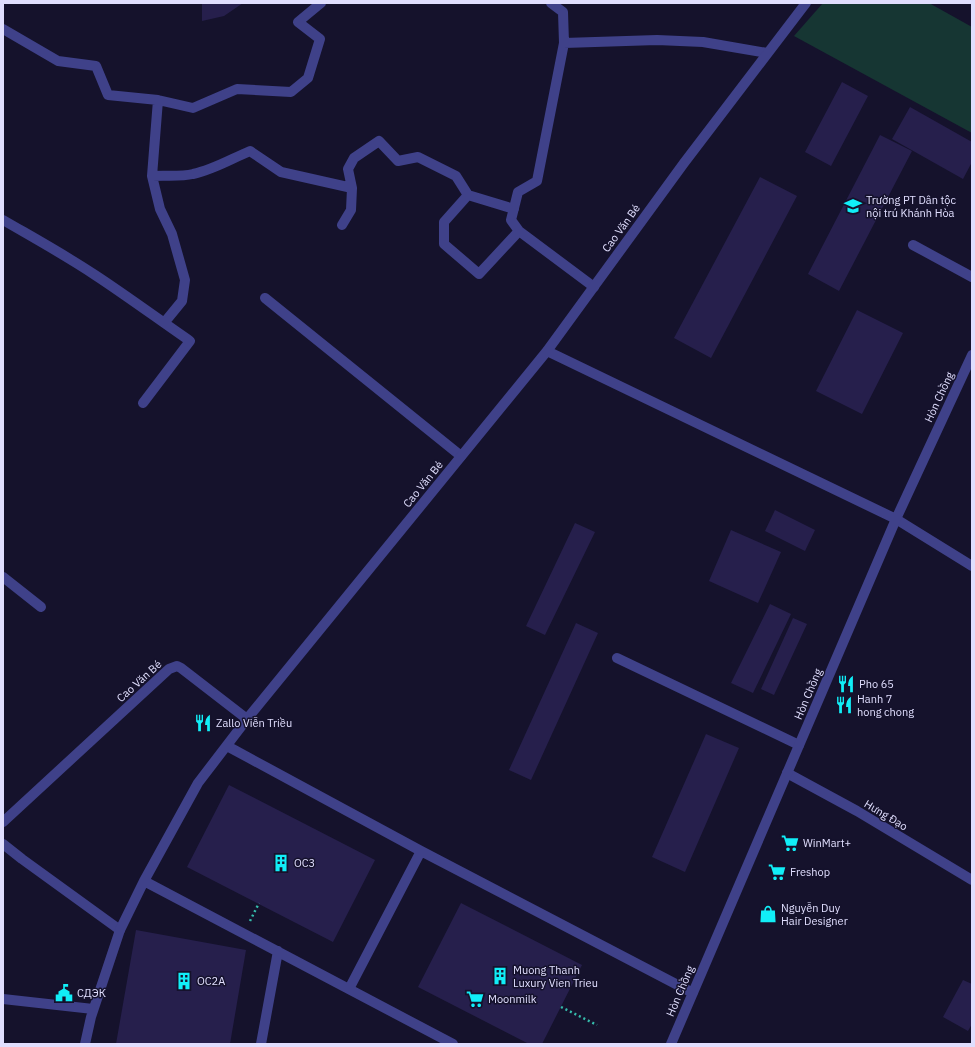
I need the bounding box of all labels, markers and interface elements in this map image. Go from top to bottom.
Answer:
place label: Trường PT Dân tộc nội trú Khánh Hòa [866,193,957,220]
school or university icon: Trường PT Dân tộc nội trú Khánh Hòa [843,196,863,216]
street label: Cao Văn Bé [599,201,643,255]
street label: Hòn Chồng [921,369,957,424]
street label: Cao Văn Bé [400,458,446,510]
street label: Cao Văn Bé [114,657,164,705]
street label: Hòn Chồng [791,666,825,722]
restaurant icon: Pho 65 [836,674,856,694]
place label: Pho 65 [859,677,894,691]
place label: Hanh 7 hong chong [857,692,914,719]
restaurant icon: Hanh 7 hong chong [834,695,854,715]
restaurant icon: Zallo Viễn Triều [193,713,213,733]
place label: Zallo Viễn Triều [216,716,292,730]
street label: Hưng Đạo [862,797,910,833]
supermarket icon: WinMart+ [780,833,800,853]
place label: WinMart+ [803,836,851,850]
building icon: OC3 [271,853,291,873]
place label: OC3 [294,856,315,870]
supermarket icon: Freshop [767,862,787,882]
place label: Freshop [790,865,830,879]
place label: Nguyễn Duy Hair Designer [781,901,848,928]
shop icon: Nguyễn Duy Hair Designer [758,904,778,924]
place label: Muong Thanh Luxury Vien Trieu [513,963,598,990]
street label: Hòn Chồng [663,963,697,1019]
building icon: Muong Thanh Luxury Vien Trieu [490,966,510,986]
building icon: OC2A [174,971,194,991]
place label: OC2A [197,974,225,988]
public building icon: СДЭК [54,983,74,1003]
place label: СДЭК [77,986,106,1000]
supermarket icon: Moonmilk [465,989,485,1009]
place label: Moonmilk [488,992,537,1006]

